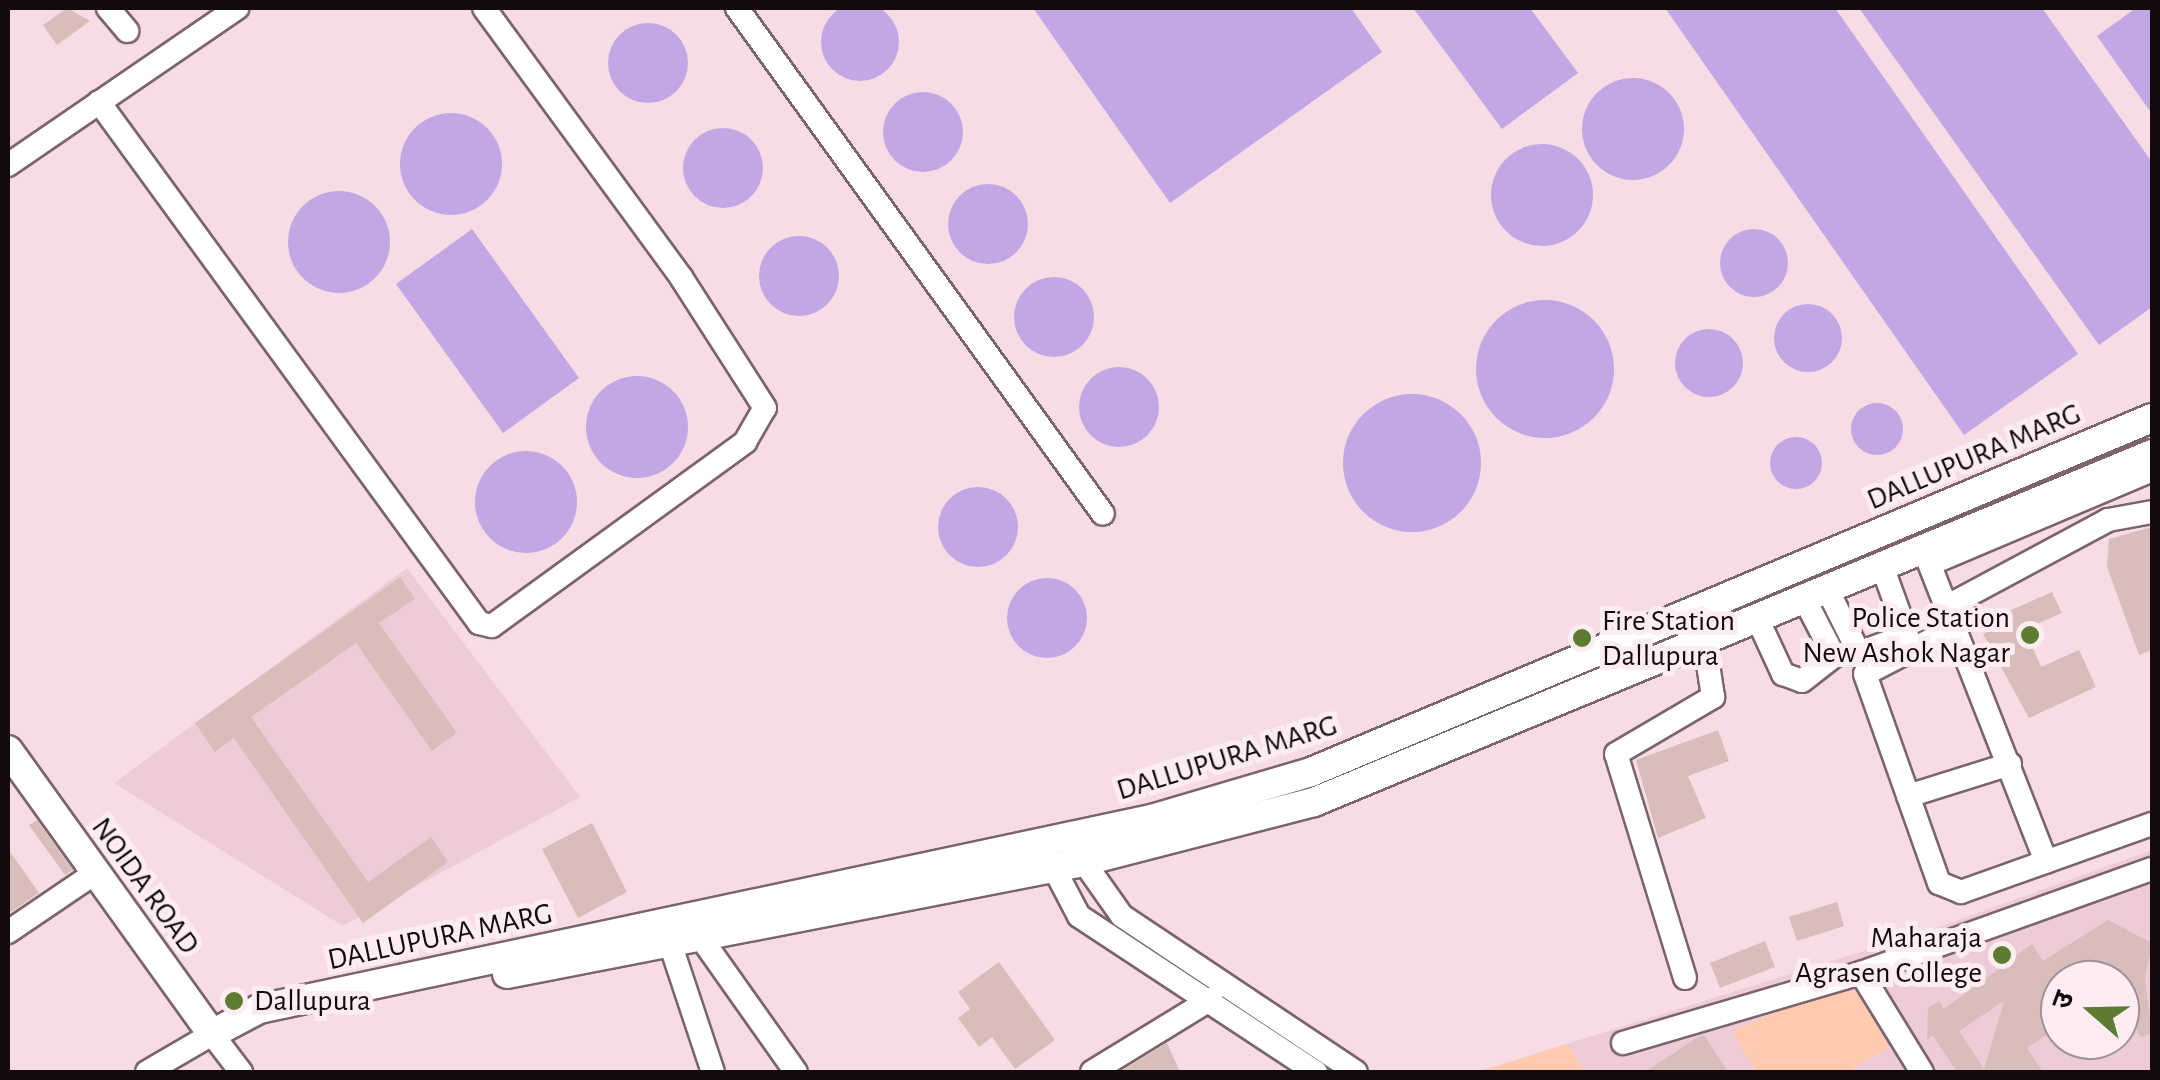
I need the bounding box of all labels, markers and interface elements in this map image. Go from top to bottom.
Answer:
street label: DALLUPURA MARG [1862,396,2086,518]
place label: Police Station New Ashok Nagar [1802,600,2010,670]
place label: Fire Station Dallupura [1602,603,1735,674]
marker: Police Station New Ashok Nagar [2019,624,2041,646]
marker: Fire Station Dallupura [1571,627,1593,649]
street label: DALLUPURA MARG [1112,707,1342,809]
street label: NOIDA ROAD [83,811,207,961]
street label: DALLUPURA MARG [324,896,556,978]
place label: Maharaja Agrasen College [1795,920,1982,990]
marker: Maharaja Agrasen College [1991,944,2013,966]
north arrow [2040,960,2140,1060]
place label: Dallupura [254,983,371,1019]
text: उ [2048,988,2080,1013]
marker: Dallupura [223,990,245,1012]

